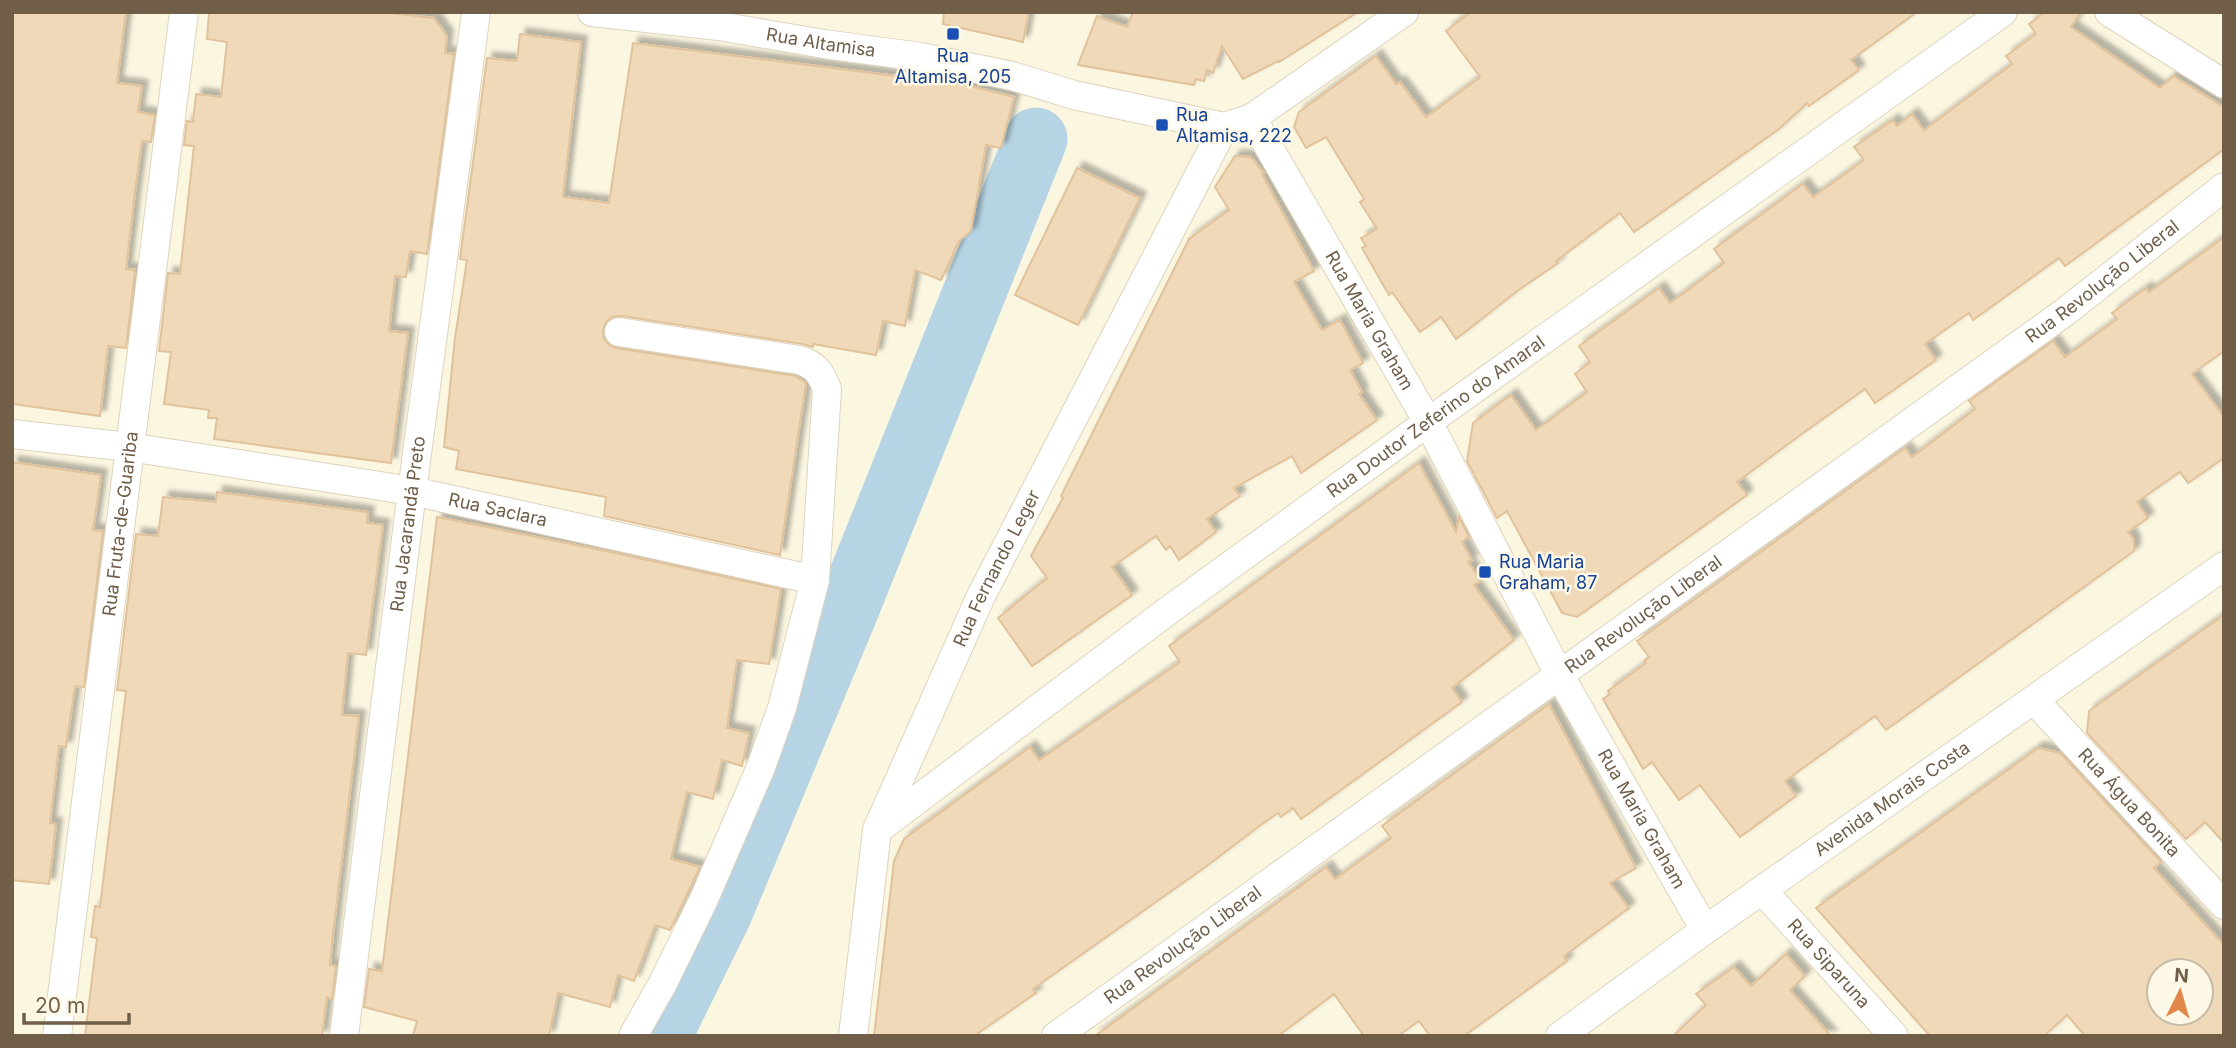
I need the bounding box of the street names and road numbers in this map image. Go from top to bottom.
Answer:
street label: Rua Altamisa [765,23,877,61]
street label: Rua Revolução Liberal [2021,215,2183,347]
street label: Rua Maria Graham [1321,247,1418,394]
street label: Rua Doutor Zeferino do Amaral [1323,331,1549,502]
street label: Rua Fruta-de-Guariba [98,430,142,617]
street label: Rua Jacarandá Preto [386,435,429,613]
street label: Rua Fernando Leger [949,486,1044,650]
street label: Rua Saclara [446,488,549,531]
street label: Rua Revolução Liberal [1561,551,1726,677]
street label: Avenida Morais Costa [1810,737,1974,860]
street label: Rua Água Bonita [2074,744,2185,861]
street label: Rua Maria Graham [1594,745,1690,892]
street label: Rua Revolução Liberal [1100,881,1265,1008]
street label: Rua Siparuna [1783,914,1875,1012]

